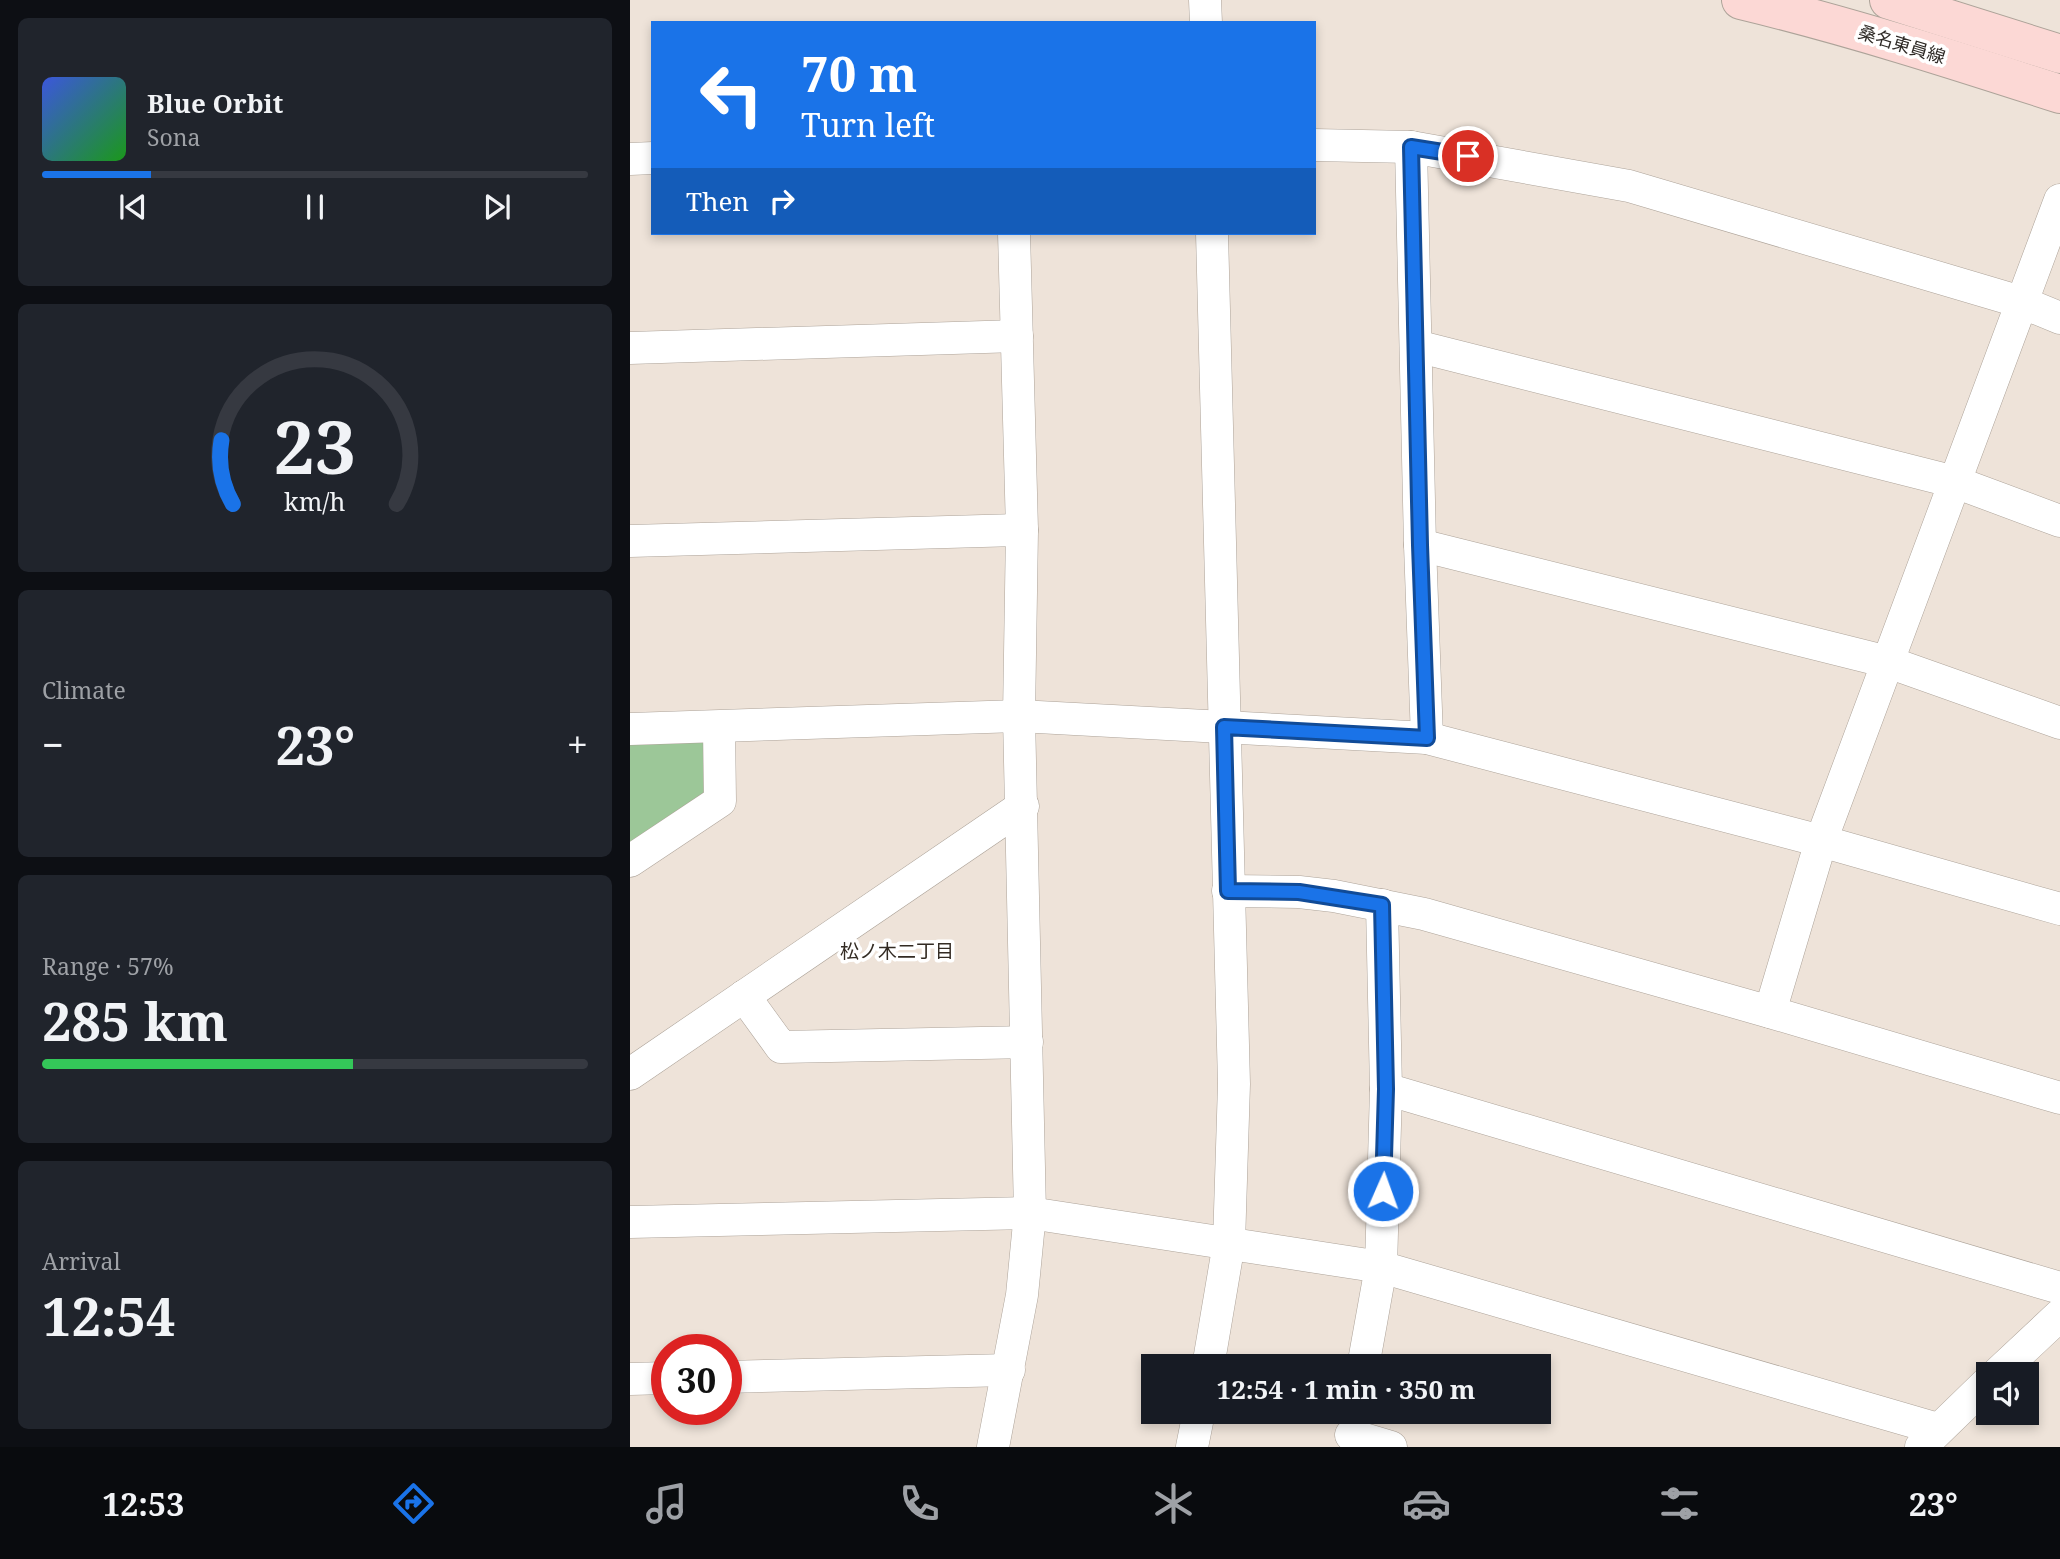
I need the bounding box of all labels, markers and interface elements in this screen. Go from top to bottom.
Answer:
street label: 桑名東員線 [1855,19,1949,69]
text: 70 m [801,40,917,106]
icon: left [686,49,777,140]
text: Blue Orbit [147,85,283,121]
text: Turn left [801,103,935,146]
text: Sona [147,121,201,153]
pin [1438,126,1498,186]
icon: arrive [1449,137,1487,175]
icon: right [763,182,801,220]
text: Then [686,183,749,219]
icon: previous [114,188,152,226]
icon: pause [296,188,334,226]
icon: next [478,188,516,226]
text: 23 [274,396,356,495]
text: km/h [284,483,346,517]
text: Climate [42,674,126,706]
text: 23° [276,709,355,780]
text: − [42,718,64,770]
text: + [567,718,588,770]
district label: 松ノ木二丁目 [840,938,954,964]
text: Range · 57% [42,950,174,982]
text: 285 km [42,985,228,1056]
position arrow [1346,1154,1420,1228]
text: Arrival [42,1245,121,1277]
text: 12:54 [42,1280,175,1351]
speed limit sign: 30 [651,1334,742,1425]
map controls [1976,1362,2039,1425]
button: sound [1976,1362,2039,1425]
text: 12:54 · 1 min · 350 m [1216,1371,1476,1407]
icon: directions [389,1479,438,1528]
icon: music [642,1479,691,1528]
icon: phone [895,1479,944,1528]
icon: climate [1149,1479,1198,1528]
icon: car [1402,1479,1451,1528]
icon: filters [1655,1479,1704,1528]
text: 12:53 [102,1482,184,1525]
text: 23° [1909,1482,1958,1525]

